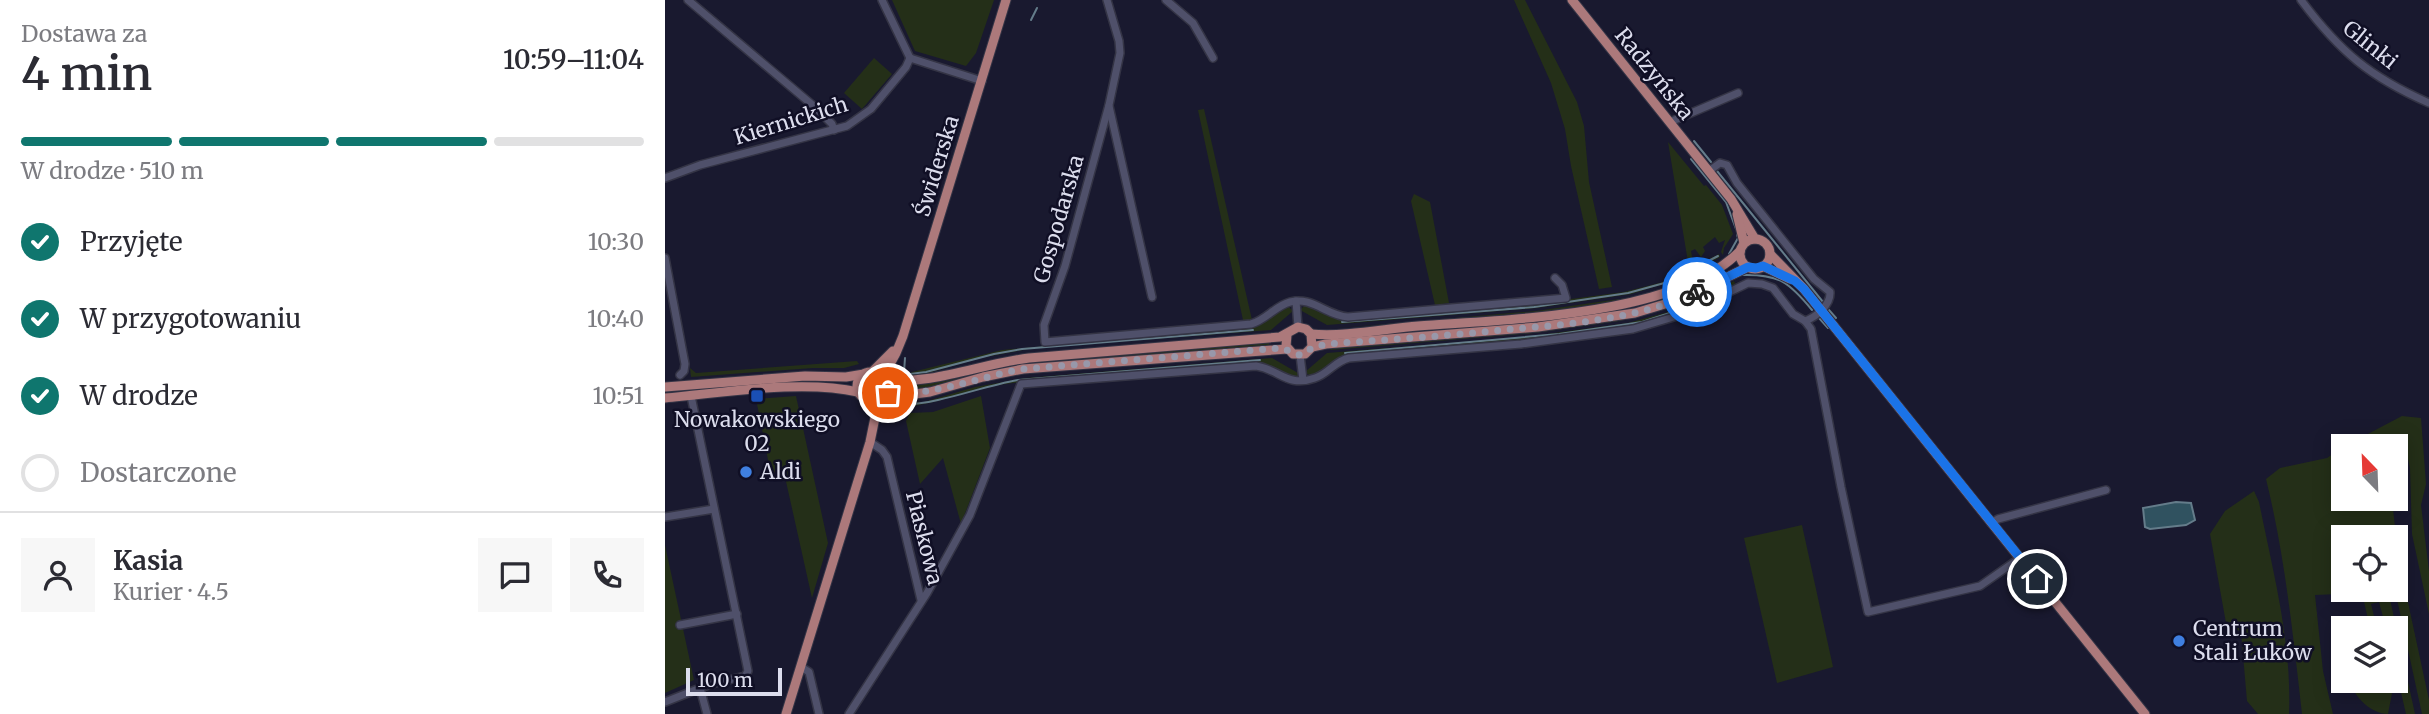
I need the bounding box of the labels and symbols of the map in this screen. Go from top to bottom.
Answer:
street label: Glinki [2337,14,2403,75]
street label: Radzyńska [1609,22,1700,125]
street label: Kiernickich [731,90,851,151]
street label: Świderska [908,112,965,220]
street label: Gospodarska [1027,152,1090,286]
courier [1662,257,1732,327]
pin [858,363,918,423]
marker: Nowakowskiego 02 [749,388,765,404]
place label: Nowakowskiego 02 [674,406,840,457]
north arrow [2331,434,2408,511]
place label: Aldi [759,458,801,485]
marker: Aldi [738,464,754,480]
street label: Piaskowa [900,488,949,587]
pin [2007,549,2067,609]
place label: Centrum Stali Łuków [2193,615,2312,666]
marker: Centrum Stali Łuków [2171,633,2187,649]
scale bar [686,665,782,697]

